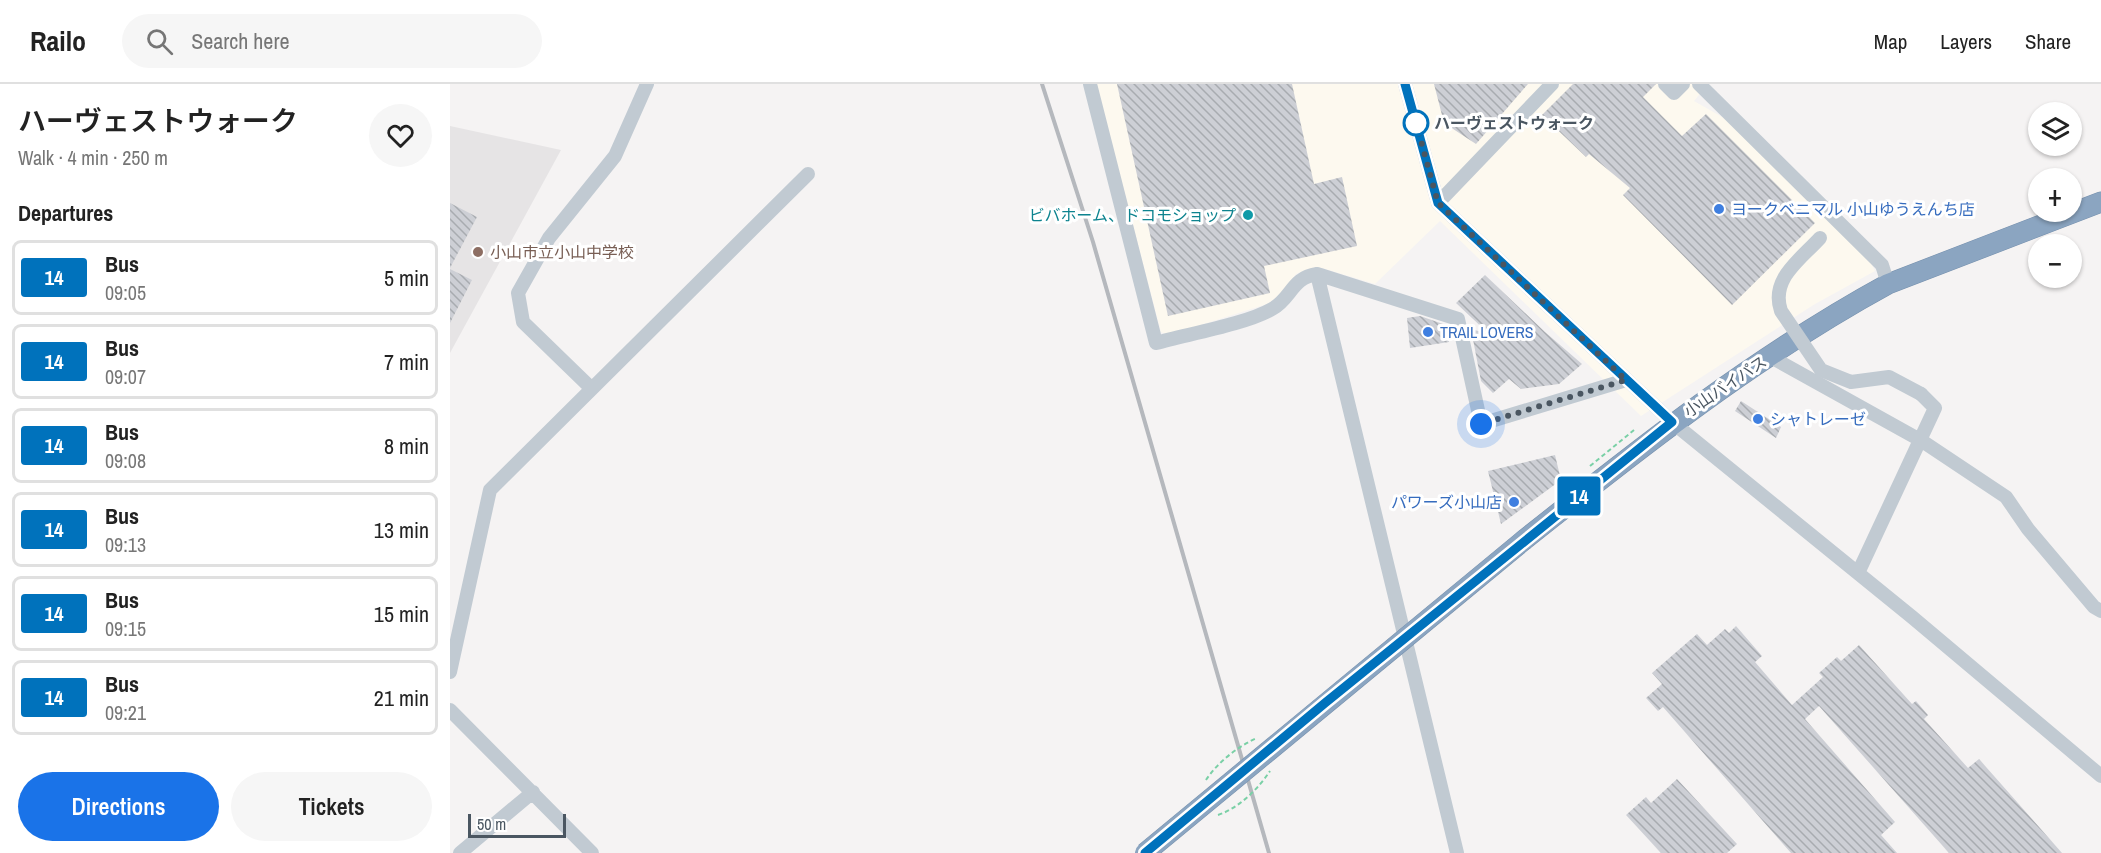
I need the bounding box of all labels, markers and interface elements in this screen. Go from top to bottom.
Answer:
search box [122,14,542,68]
text: Railo [30,22,86,60]
icon: search [143,25,176,58]
text: Search here [191,26,289,56]
text: Map [1874,27,1907,56]
text: Layers [1940,27,1992,56]
text: Share [2025,27,2071,56]
text: ハーヴェストウォーク [18,102,298,140]
map controls [2028,102,2082,288]
button: layers [2028,102,2082,156]
button: heart [369,104,432,167]
marker: ハーヴェストウォーク [1403,110,1429,136]
place label: ハーヴェストウォーク [1434,112,1594,134]
text: Walk · 4 min · 250 m [18,144,168,171]
button: + [2028,168,2082,222]
text: Departures [18,198,113,228]
place label: ヨークベニマル 小山ゆうえんち店 [1731,198,1975,220]
marker: ヨークベニマル 小山ゆうえんち店 [1712,202,1726,216]
place label: ビバホーム、ドコモショップ [1028,204,1236,226]
marker: ビバホーム、ドコモショップ [1241,208,1255,222]
button: − [2028,234,2082,288]
place label: 小山市立小山中学校 [490,241,634,263]
marker: 小山市立小山中学校 [471,245,485,259]
text: Bus [105,249,139,279]
text: 14 [44,263,64,292]
text: 5 min [384,263,429,293]
text: 09:05 [105,279,146,306]
place label: TRAIL LOVERS [1440,321,1534,343]
marker: TRAIL LOVERS [1421,325,1435,339]
text: Bus [105,333,139,363]
text: 14 [44,347,64,376]
text: 7 min [384,347,429,377]
street label: 小山バイパス [1679,350,1771,422]
text: 09:07 [105,363,146,390]
place label: シャトレーゼ [1770,408,1866,430]
your location [1466,409,1496,439]
marker: シャトレーゼ [1751,412,1765,426]
text: Bus [105,417,139,447]
text: 14 [44,431,64,460]
text: 8 min [384,431,429,461]
text: 09:08 [105,447,146,474]
line badge: 14 [1552,476,1606,516]
text: 14 [1569,482,1589,511]
place label: パワーズ小山店 [1391,491,1502,513]
marker: パワーズ小山店 [1507,495,1521,509]
text: Bus [105,501,139,531]
text: 14 [44,515,64,544]
text: 13 min [374,515,429,545]
text: 09:13 [105,531,146,558]
text: Bus [105,585,139,615]
text: 14 [44,599,64,628]
text: 15 min [374,599,429,629]
text: 09:15 [105,615,146,642]
text: Bus [105,669,139,699]
text: 14 [44,683,64,712]
text: 21 min [374,683,429,713]
text: 09:21 [105,699,146,726]
button: Directions [18,772,219,841]
button: Tickets [231,772,432,841]
scale bar [468,811,566,838]
text: 50 m [477,813,506,835]

